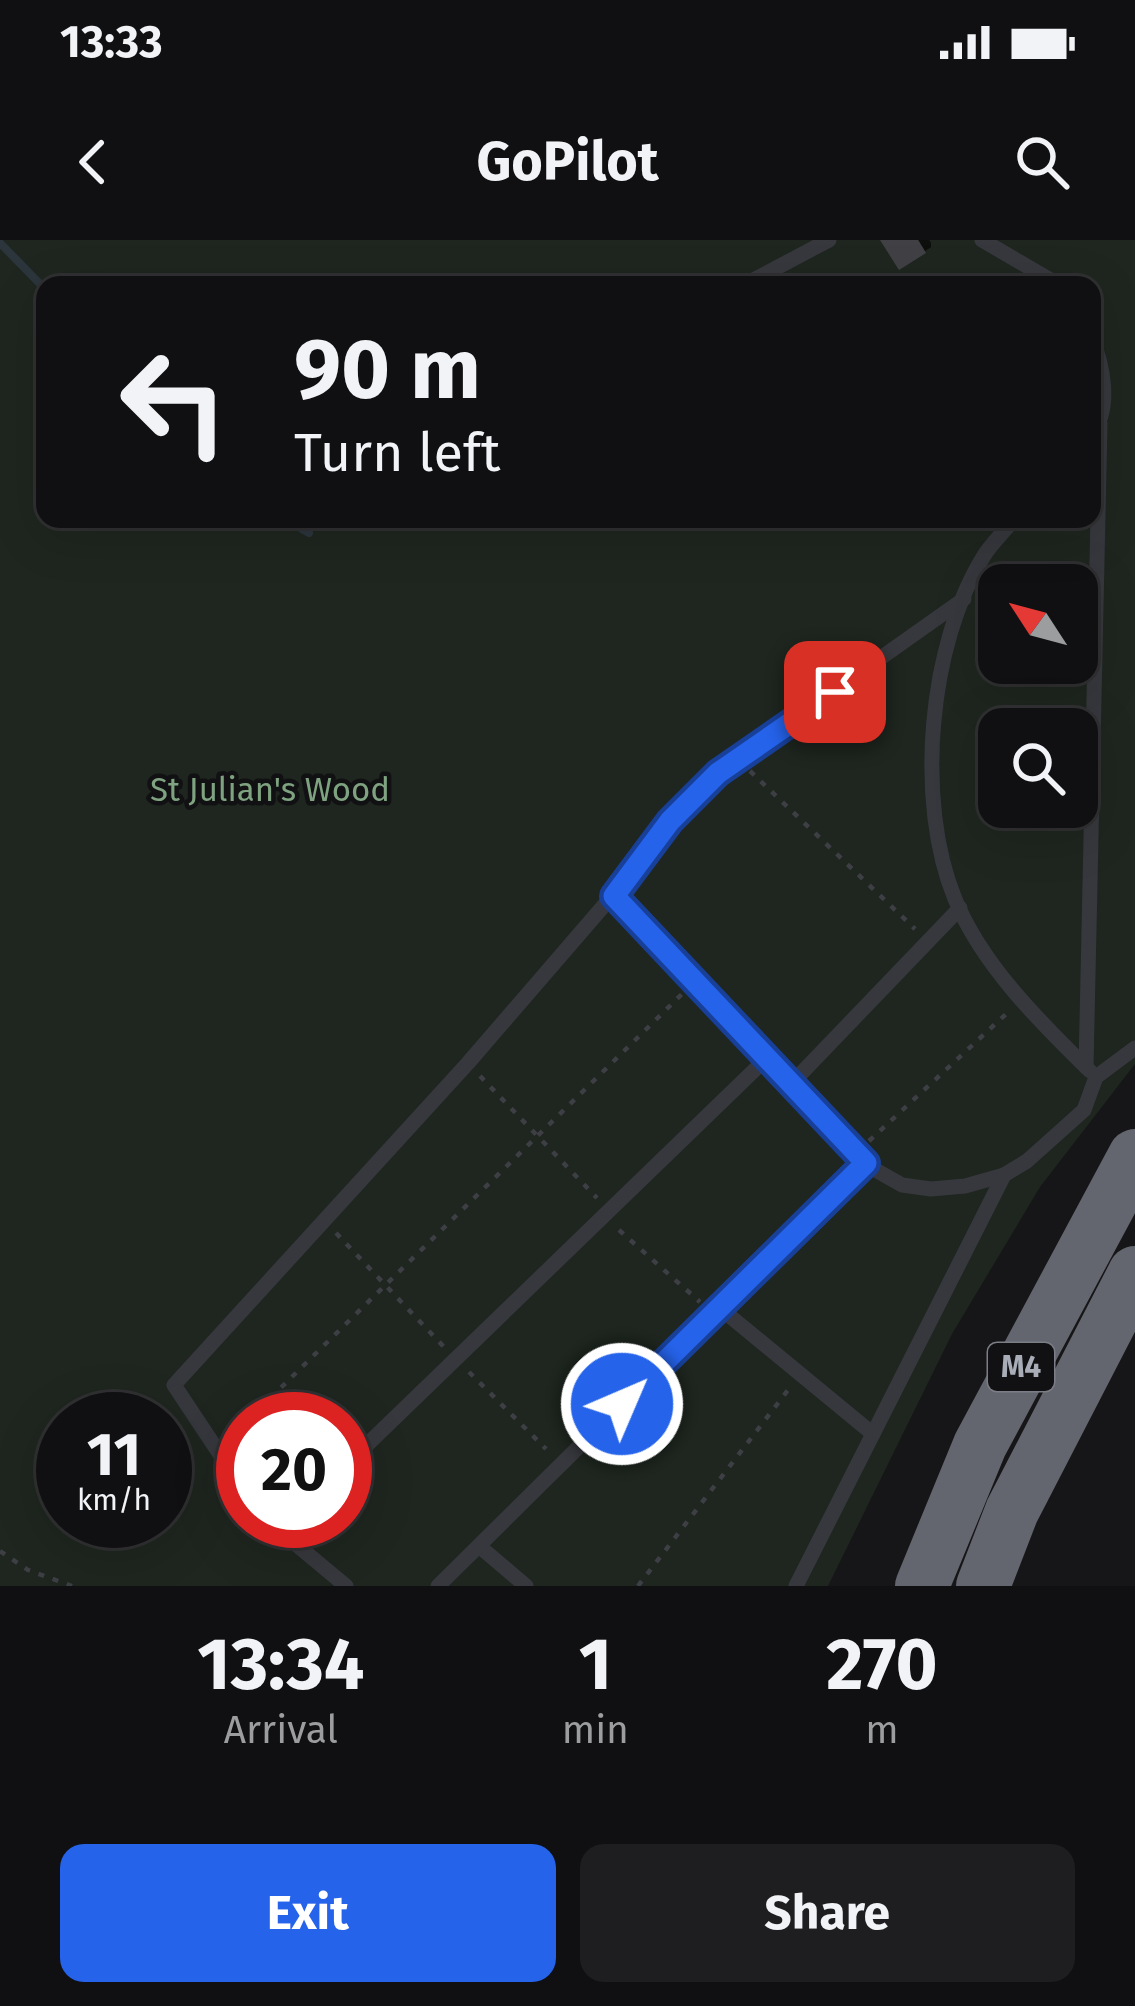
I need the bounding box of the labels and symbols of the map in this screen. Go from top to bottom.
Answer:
north arrow [978,564,1098,684]
pin [784,641,886,743]
park label: St Julian's Wood [150,770,390,810]
position arrow [559,1341,685,1467]
road number: M4 [988,1343,1054,1391]
speed limit sign: 20 [216,1392,372,1548]

